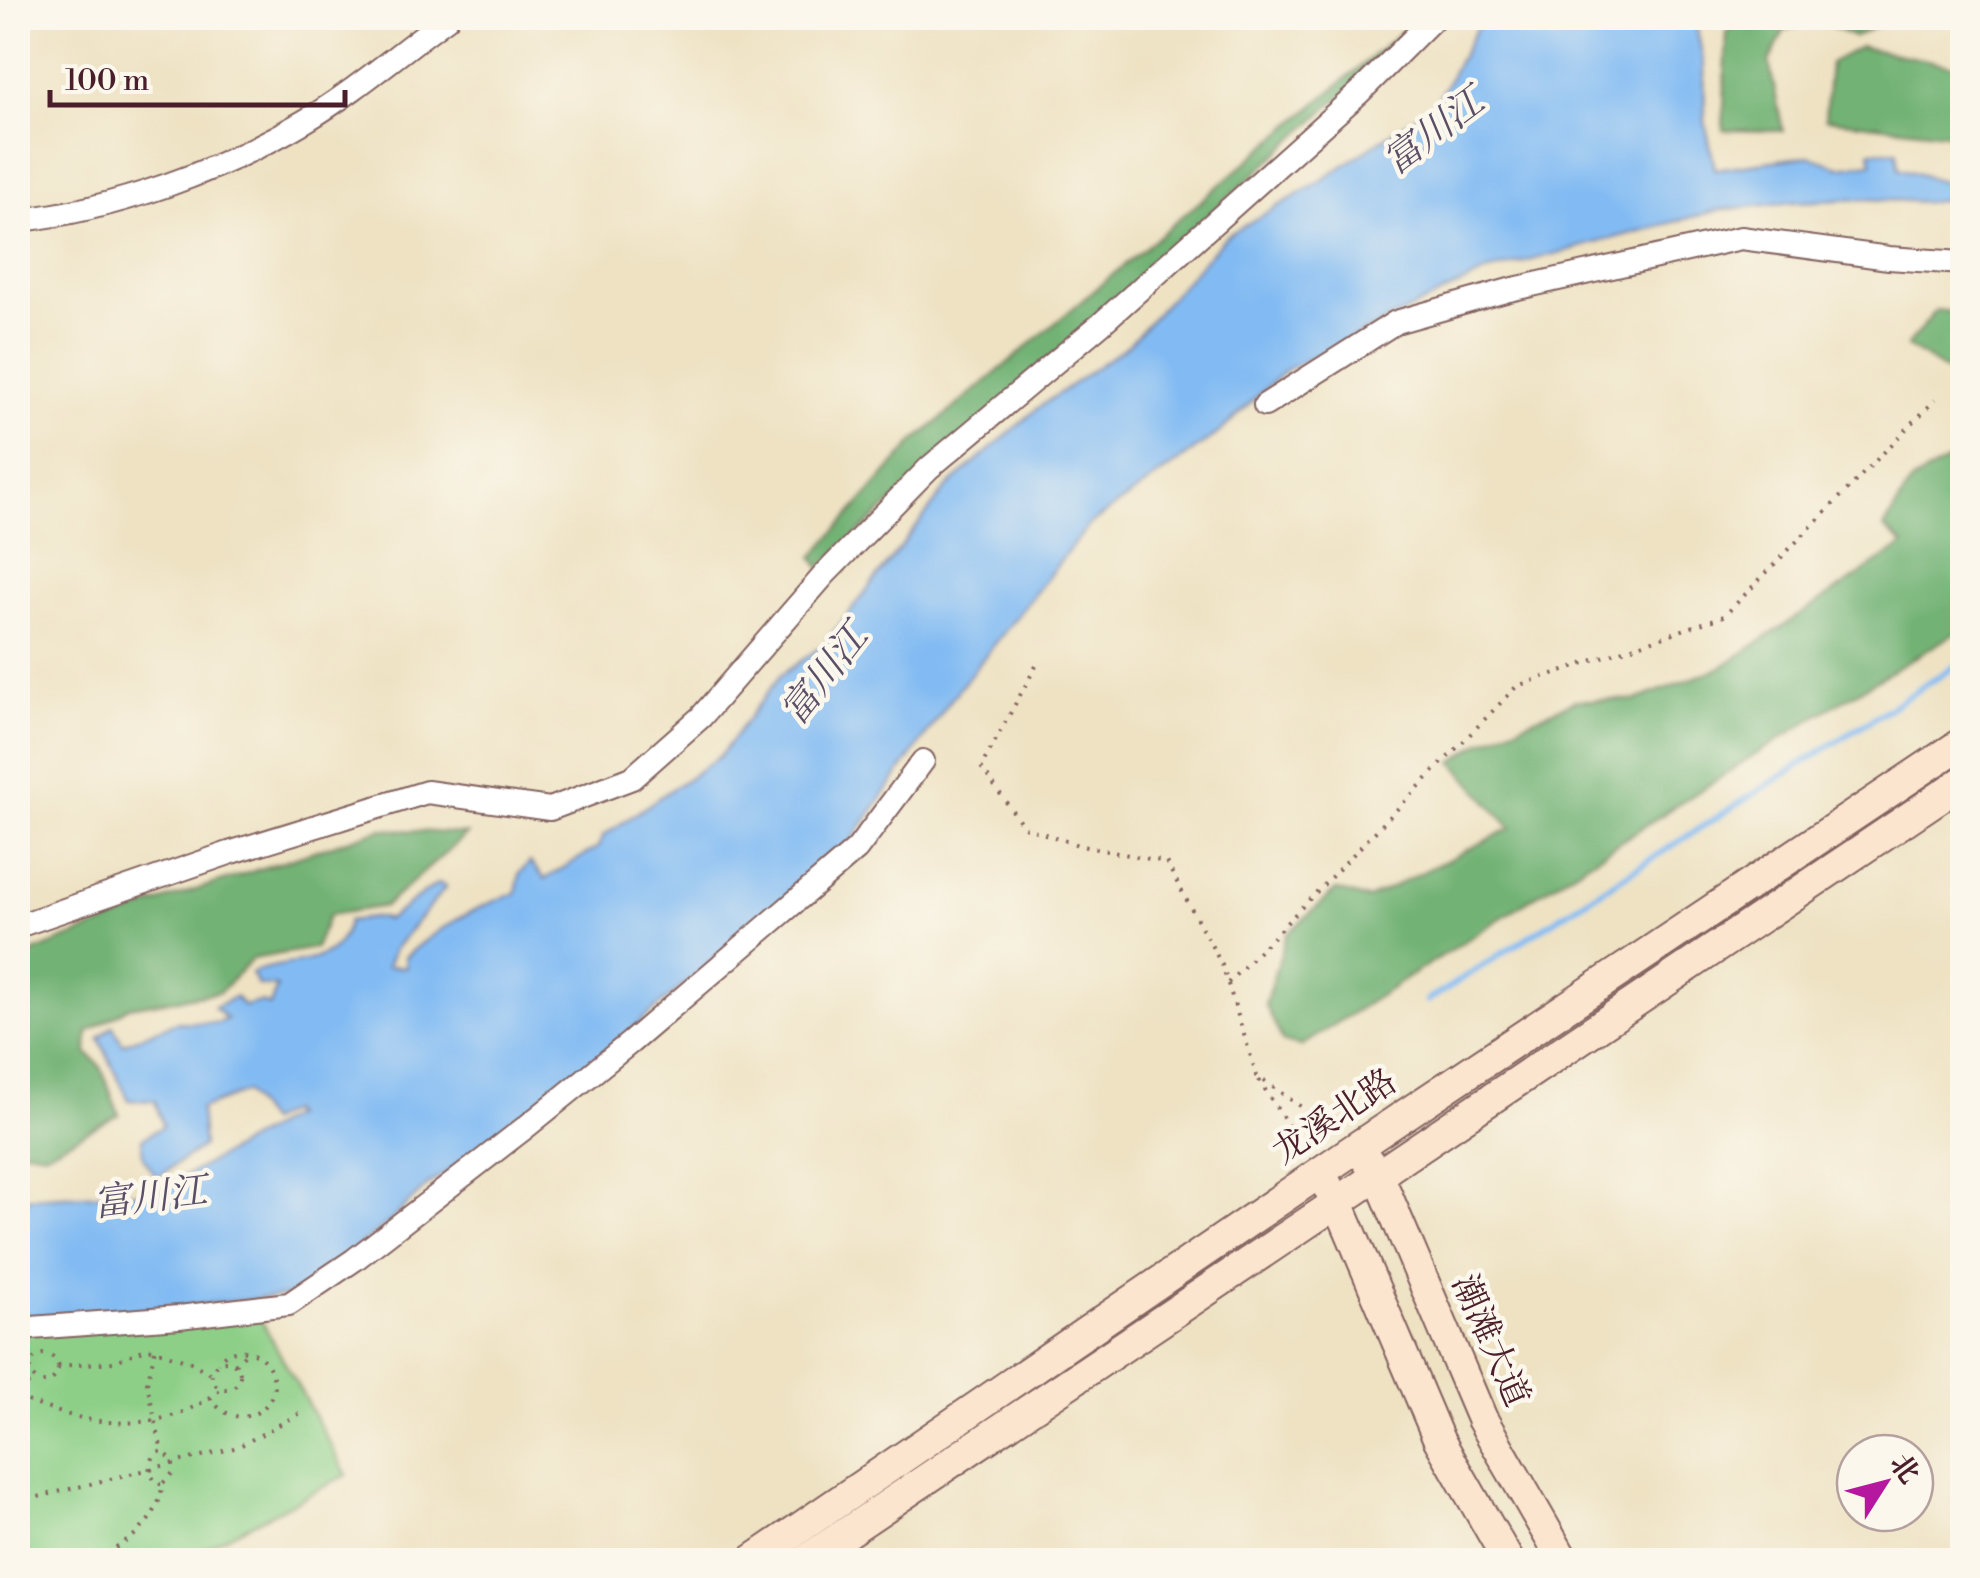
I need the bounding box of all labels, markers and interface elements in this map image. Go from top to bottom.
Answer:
scale bar [50,45,345,107]
text: 100 m [65,62,149,100]
water label: 富川江 [1374,76,1498,185]
water label: 富川江 [771,612,882,734]
street label: 龙溪北路 [1265,1060,1405,1174]
water label: 富川江 [91,1167,214,1228]
street label: 潮滩大道 [1442,1268,1538,1414]
north arrow [1835,1433,1935,1533]
text: 北 [1882,1448,1926,1491]

